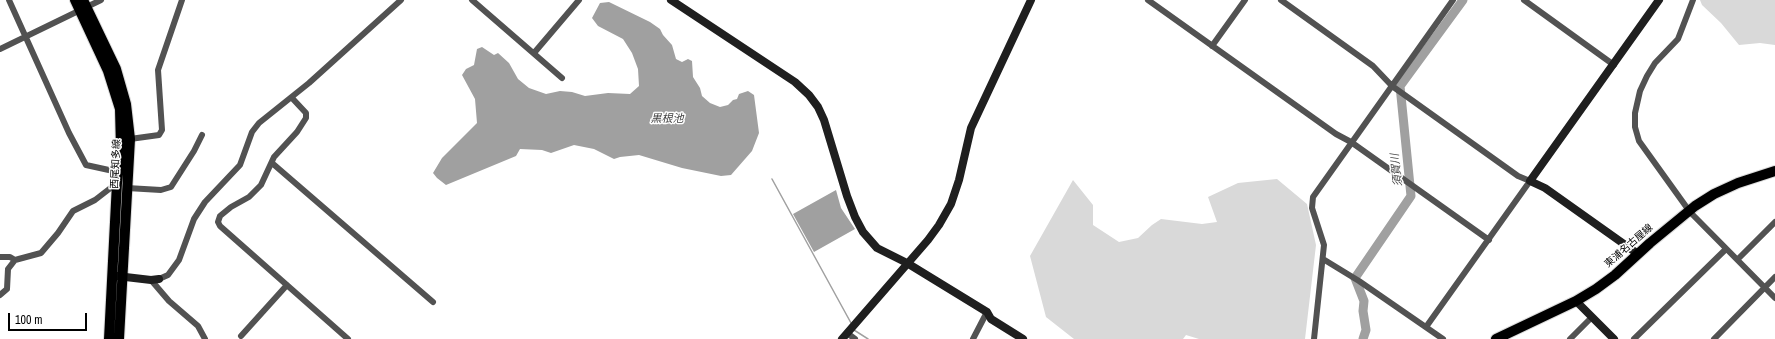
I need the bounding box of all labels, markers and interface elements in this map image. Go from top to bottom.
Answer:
water label: 黒根池 [651,112,683,126]
street label: 西尾知多線 [109,139,123,189]
water label: 須賀川 [1389,153,1405,187]
street label: 東浦名古屋線 [1602,222,1656,270]
scale bar [10,305,89,331]
text: 100 m [15,312,42,328]

